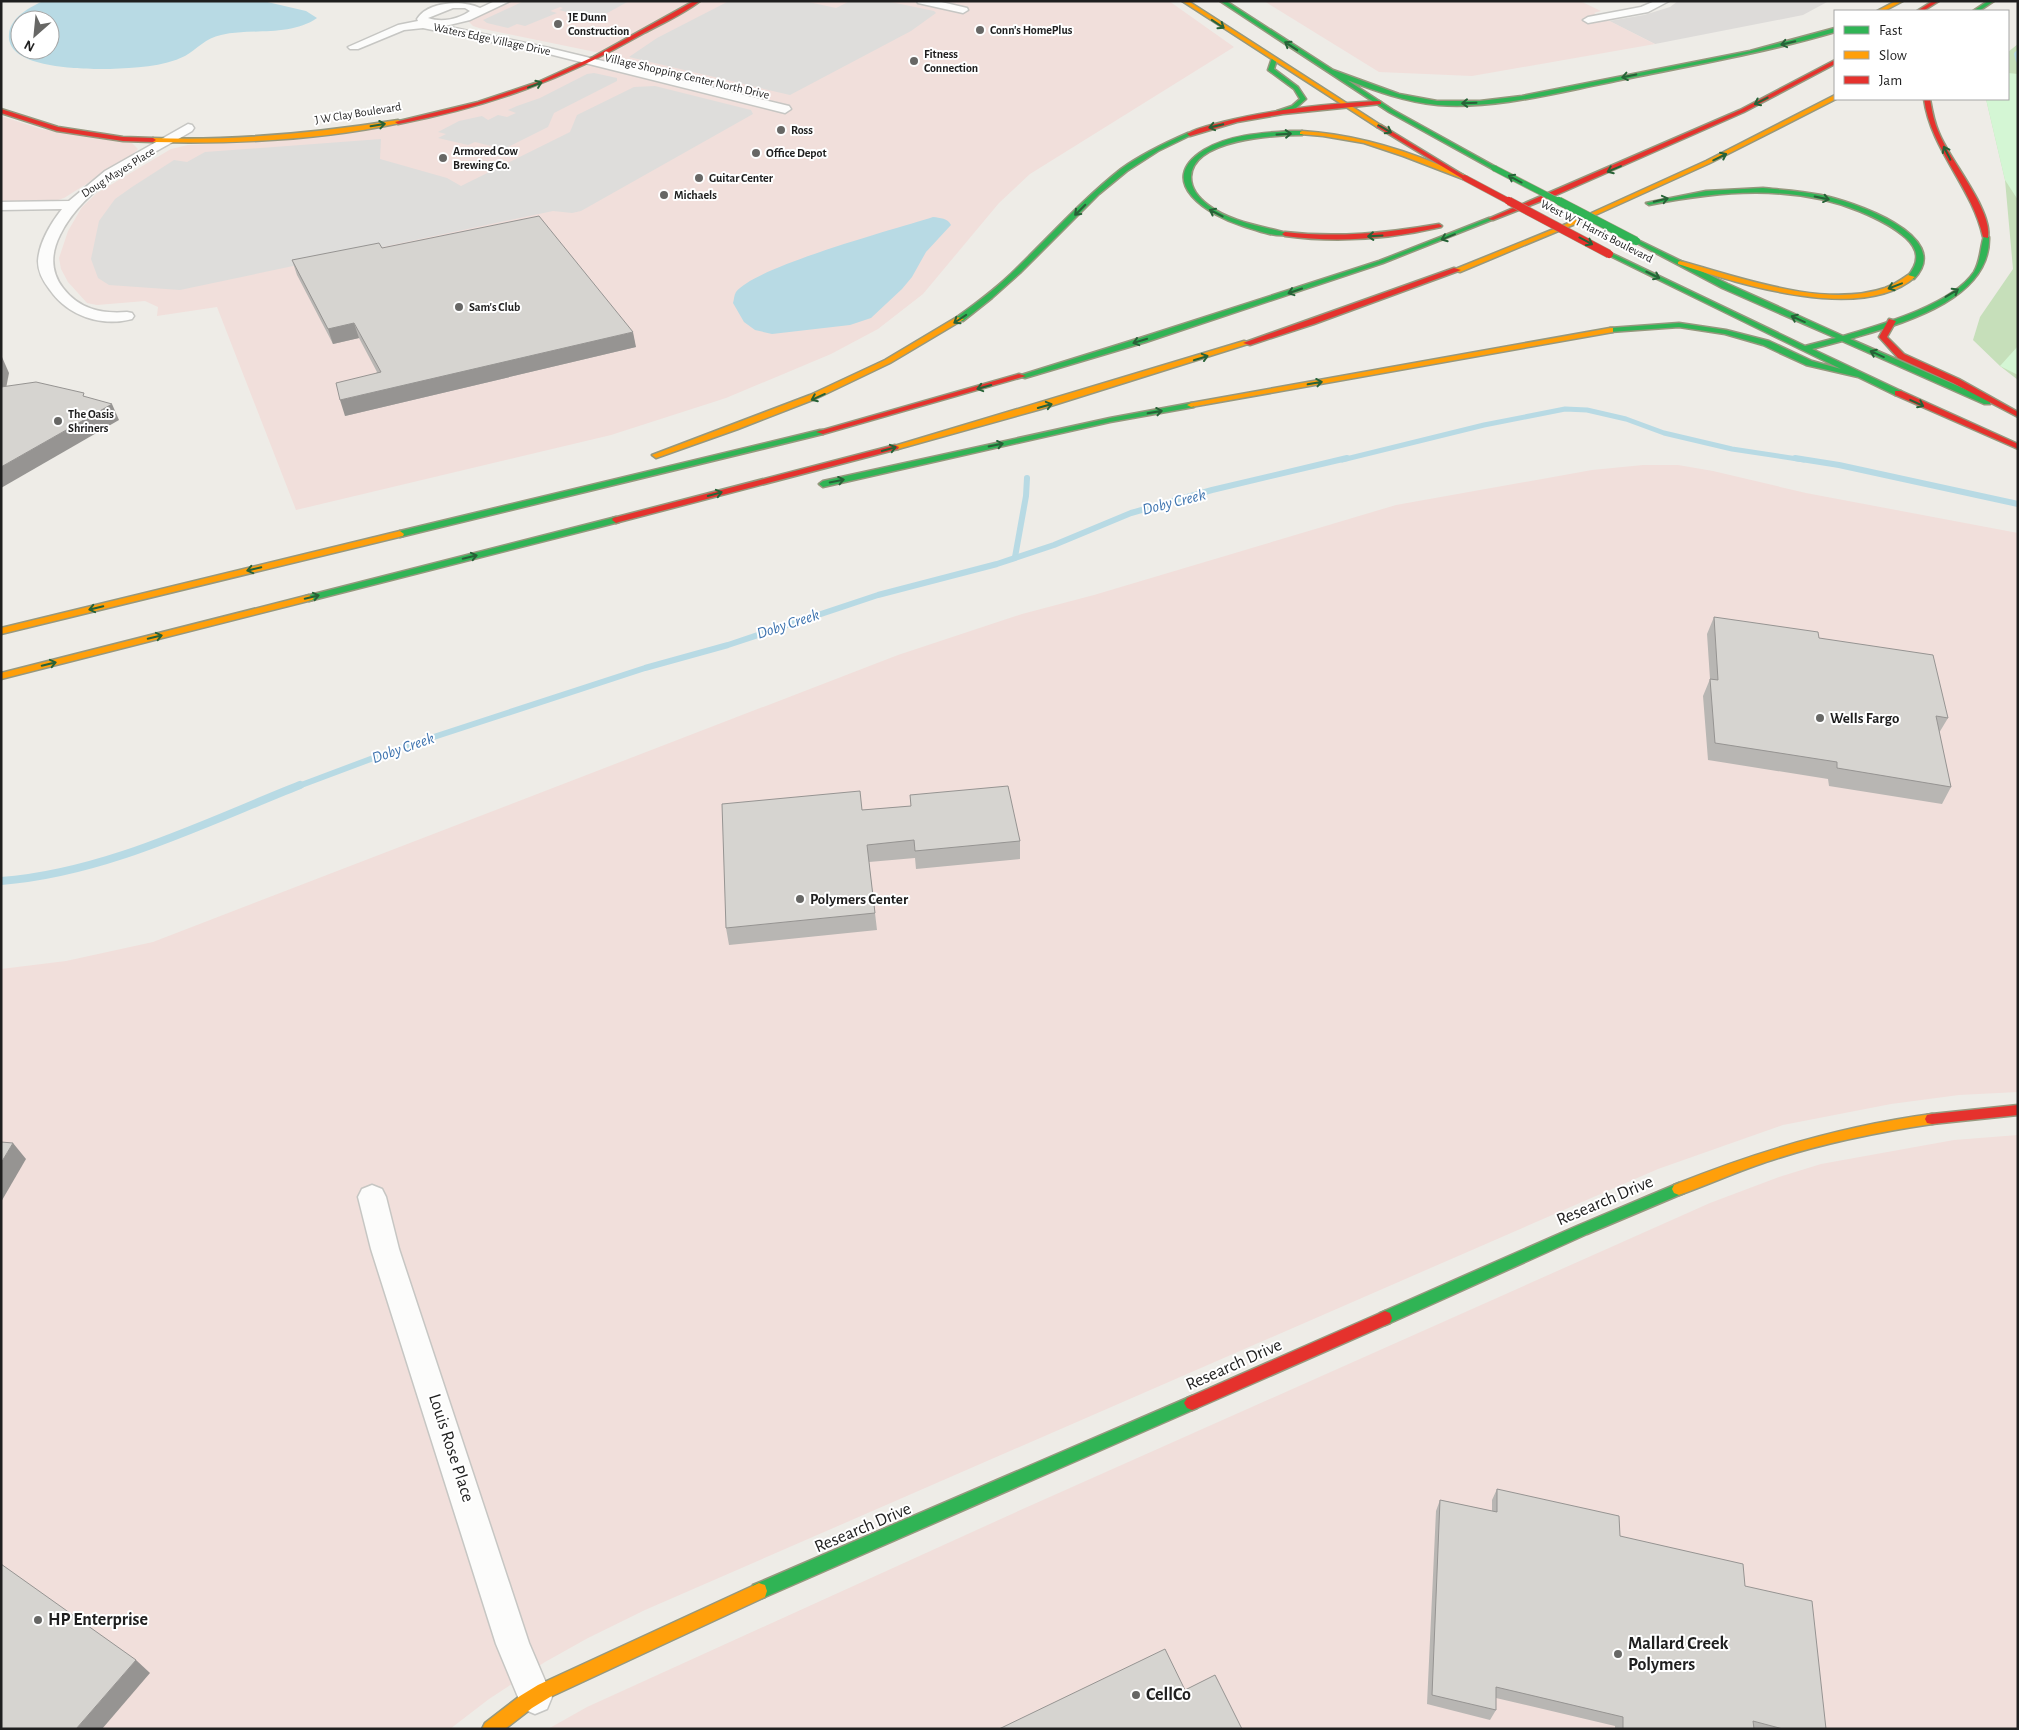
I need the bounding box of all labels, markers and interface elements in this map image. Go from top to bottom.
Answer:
north arrow [10,10,60,60]
legend [1834,10,2009,100]
place label: JE Dunn Construction [568,11,629,37]
marker: JE Dunn Construction [552,18,564,30]
one-way arrow [1211,19,1225,29]
street label: Waters Edge Village Drive [432,21,552,57]
text: Fast [1879,23,1903,38]
marker: Conn's HomePlus [974,24,986,36]
place label: Conn's HomePlus [990,24,1073,36]
text: N [22,37,37,54]
one-way arrow [1781,39,1797,48]
one-way arrow [1285,41,1299,51]
place label: Fitness Connection [924,48,978,74]
text: Slow [1879,48,1907,63]
street label: Village Shopping Center North Drive [603,51,771,101]
marker: Fitness Connection [908,55,920,67]
one-way arrow [1622,72,1638,82]
text: Jam [1879,73,1902,88]
one-way arrow [527,79,542,89]
one-way arrow [1754,96,1769,106]
one-way arrow [1462,98,1478,108]
street label: J W Clay Boulevard [314,100,402,127]
one-way arrow [370,120,386,130]
one-way arrow [1208,122,1224,131]
marker: Ross [775,124,787,136]
place label: Ross [791,124,813,136]
one-way arrow [1377,125,1392,135]
one-way arrow [1276,129,1292,138]
street label: Doug Mayes Place [79,145,157,200]
place label: Armored Cow Brewing Co. [453,145,519,171]
one-way arrow [1942,146,1952,161]
marker: Office Depot [750,147,762,159]
place label: Office Depot [766,147,827,159]
marker: Armored Cow Brewing Co. [437,152,449,164]
one-way arrow [1712,152,1727,161]
one-way arrow [1607,164,1622,174]
marker: Guitar Center [693,172,705,184]
place label: Guitar Center [709,172,774,184]
one-way arrow [1508,174,1523,183]
marker: Michaels [658,189,670,201]
place label: Michaels [674,189,717,201]
one-way arrow [1814,194,1830,203]
one-way arrow [1653,195,1669,205]
street label: West W T Harris Boulevard [1539,197,1655,265]
one-way arrow [1074,204,1086,217]
one-way arrow [1209,208,1224,218]
one-way arrow [1368,231,1384,241]
one-way arrow [1441,232,1456,242]
one-way arrow [1578,237,1592,247]
one-way arrow [1645,271,1660,281]
one-way arrow [1888,282,1903,291]
one-way arrow [1288,287,1303,296]
one-way arrow [1945,287,1959,297]
marker: Sam's Club [453,301,465,313]
place label: Sam's Club [469,301,520,313]
one-way arrow [953,314,967,324]
one-way arrow [1791,314,1806,324]
one-way arrow [1133,336,1149,346]
one-way arrow [1870,348,1885,358]
one-way arrow [1192,353,1208,362]
one-way arrow [1306,378,1322,387]
one-way arrow [977,383,993,392]
one-way arrow [811,393,826,403]
one-way arrow [1909,398,1924,408]
one-way arrow [1037,400,1053,410]
one-way arrow [1146,407,1162,417]
place label: The Oasis Shriners [68,408,114,434]
marker: The Oasis Shriners [52,415,64,427]
one-way arrow [987,440,1003,449]
one-way arrow [880,444,896,453]
one-way arrow [829,475,845,485]
water label: Doby Creek [1141,486,1207,518]
one-way arrow [706,489,722,498]
one-way arrow [461,552,477,562]
one-way arrow [246,565,262,574]
one-way arrow [304,592,320,601]
one-way arrow [88,604,104,613]
water label: Doby Creek [755,606,821,642]
one-way arrow [146,632,162,641]
one-way arrow [40,659,56,668]
place label: Wells Fargo [1830,711,1899,726]
marker: Wells Fargo [1814,712,1826,724]
water label: Doby Creek [370,730,436,766]
place label: Polymers Center [810,892,909,907]
marker: Polymers Center [794,893,806,905]
street label: Research Drive [1554,1173,1656,1229]
street label: Research Drive [1183,1336,1285,1394]
street label: Louis Rose Place [425,1392,477,1504]
street label: Research Drive [812,1500,914,1556]
place label: HP Enterprise [48,1611,148,1629]
marker: HP Enterprise [32,1614,44,1626]
place label: Mallard Creek Polymers [1628,1635,1728,1674]
marker: Mallard Creek Polymers [1612,1648,1624,1660]
place label: CellCo [1146,1686,1191,1704]
marker: CellCo [1130,1689,1142,1701]

